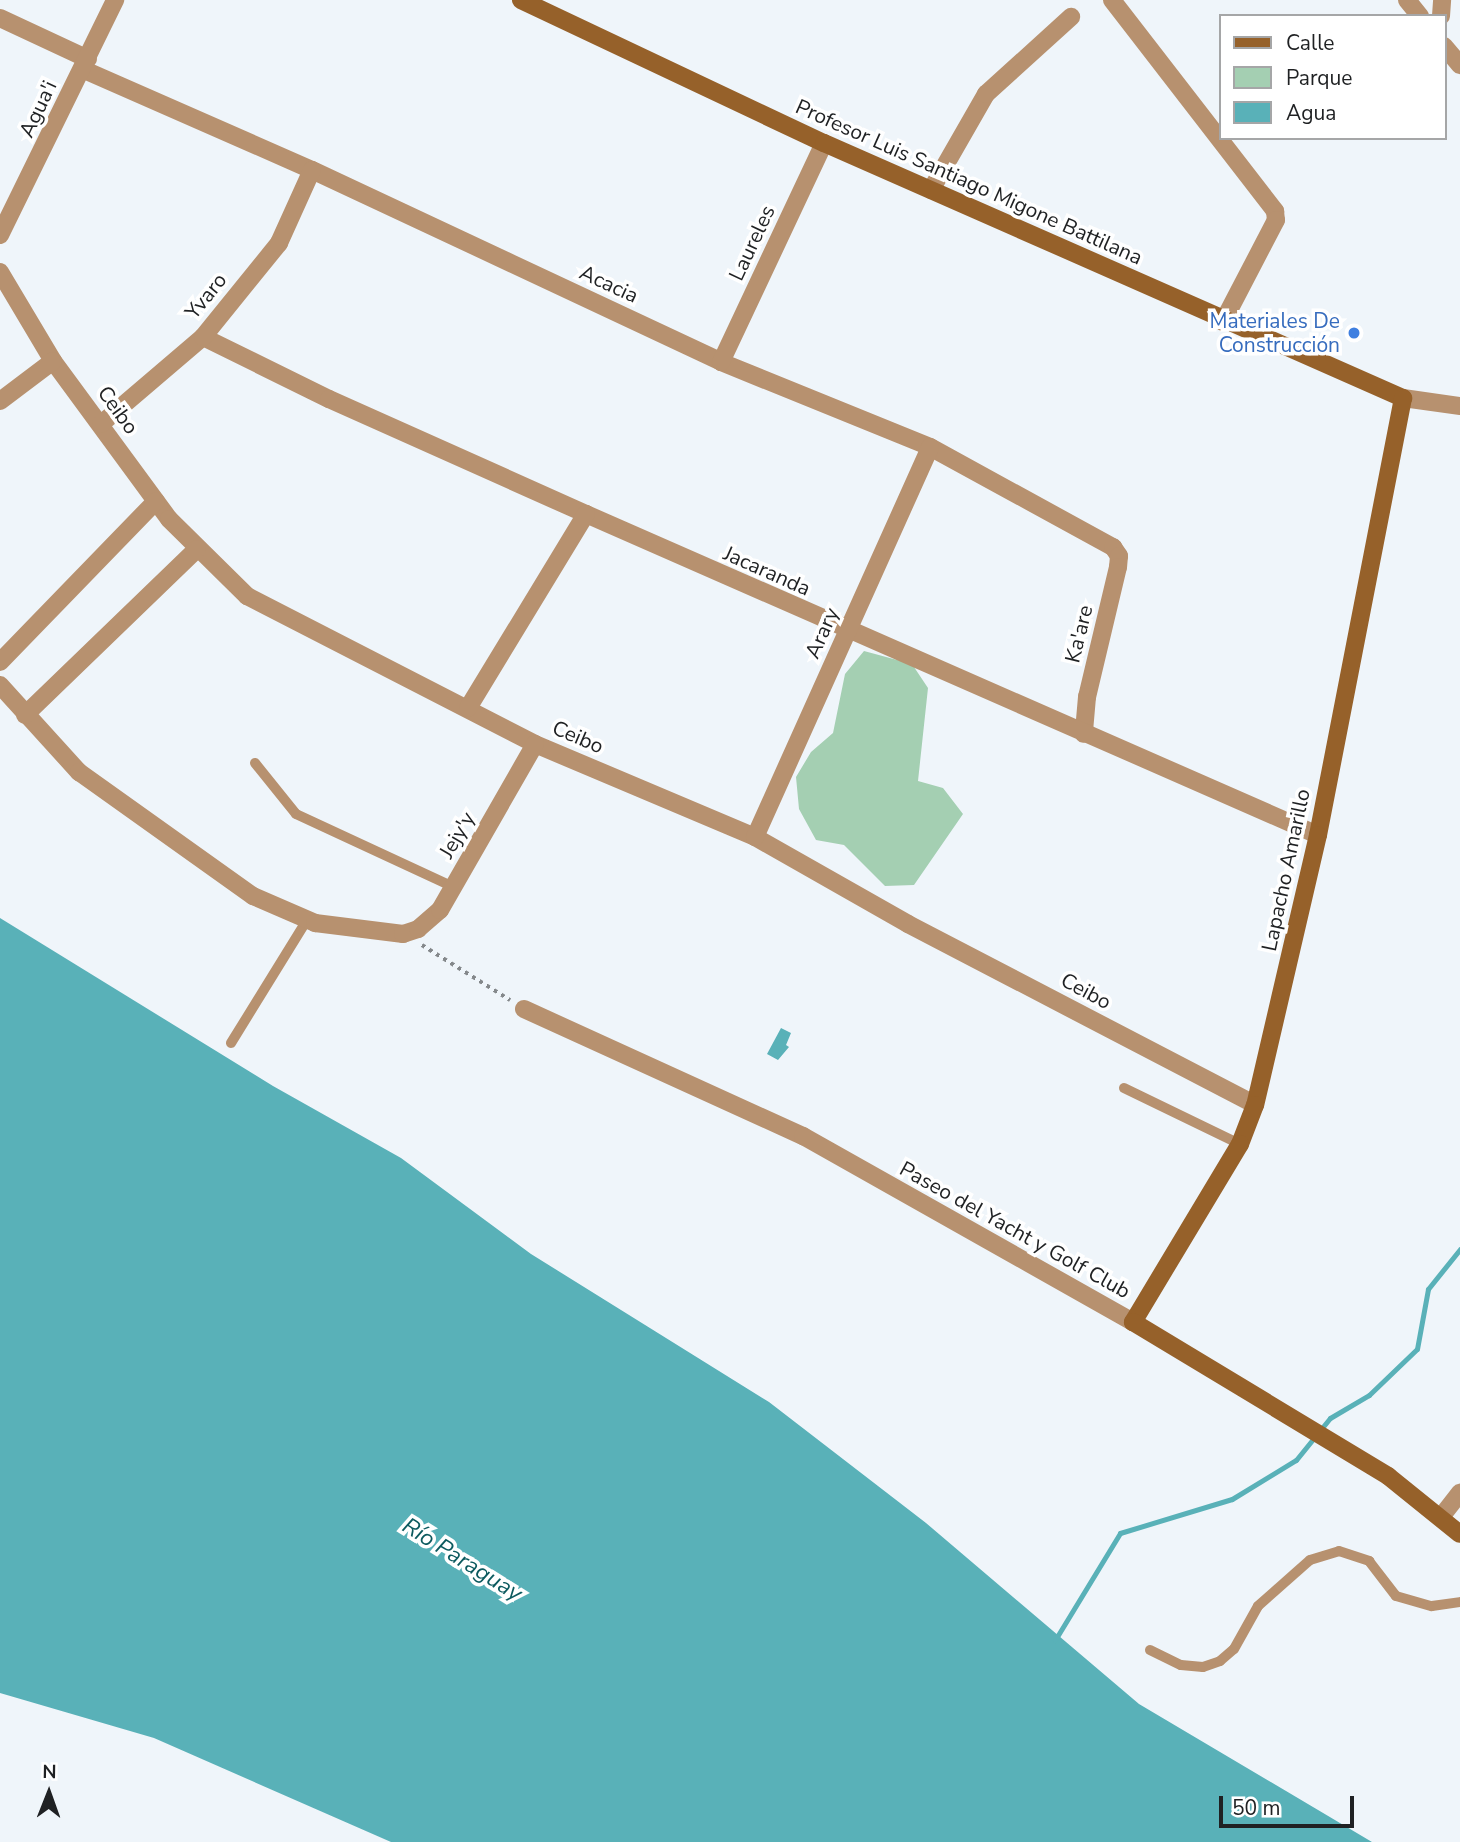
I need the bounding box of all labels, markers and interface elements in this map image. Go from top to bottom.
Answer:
legend [1218,14,1446,140]
text: Calle [1286,29,1334,57]
text: Parque [1286,64,1353,92]
street label: Agua'i [14,77,62,141]
street label: Profesor Luis Santiago Migone Battilana [792,94,1146,270]
text: Agua [1286,99,1336,127]
street label: Laureles [724,201,780,285]
street label: Acacia [576,260,642,308]
street label: Yvaro [180,268,232,324]
place label: Materiales De Construcción [1209,308,1340,358]
marker: Materiales De Construcción [1346,325,1362,341]
street label: Ceibo [92,381,144,439]
street label: Jacaranda [720,541,814,601]
street label: Ka'are [1060,603,1098,665]
street label: Arary [800,604,844,662]
street label: Ceibo [549,715,607,759]
street label: Lapacho Amarillo [1256,786,1316,954]
street label: Jejy'y [434,807,480,863]
street label: Ceibo [1057,967,1115,1015]
street label: Paseo del Yacht y Golf Club [895,1156,1135,1304]
water label: Río Paraguay [397,1512,527,1608]
north arrow [14,1758,84,1828]
text: N [42,1759,57,1785]
scale bar [1222,1783,1357,1827]
text: 50 m [1232,1794,1281,1822]

